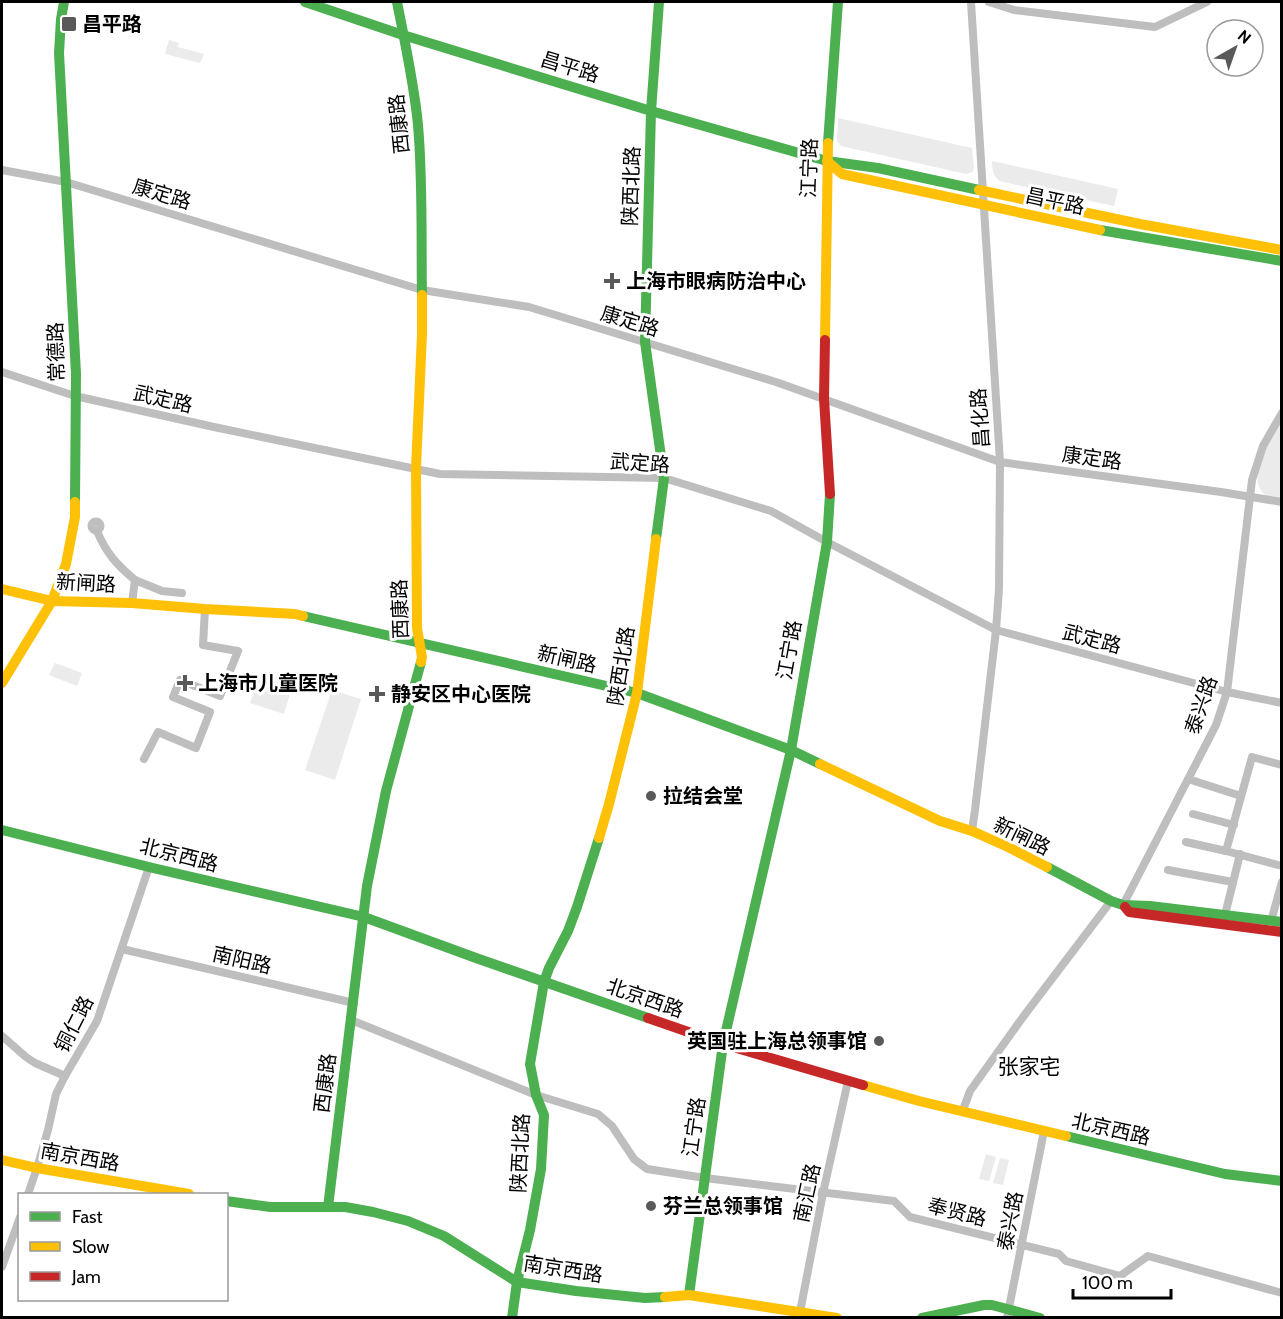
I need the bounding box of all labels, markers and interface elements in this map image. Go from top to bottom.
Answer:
place label: 昌平路 [82,12,142,36]
marker: 昌平路 [60,15,78,33]
north arrow [1205,18,1265,78]
text: N [1234,26,1255,48]
street label: 昌平路 [538,47,602,87]
street label: 西康路 [384,93,414,155]
street label: 江宁路 [796,138,822,198]
street label: 陕西北路 [618,146,644,226]
street label: 康定路 [130,174,194,214]
street label: 昌平路 [1023,183,1087,219]
place label: 上海市眼病防治中心 [626,269,806,293]
marker: 上海市眼病防治中心 [603,272,621,290]
street label: 康定路 [598,301,662,341]
street label: 常德路 [43,322,69,382]
street label: 武定路 [131,381,195,417]
street label: 昌化路 [966,387,994,449]
street label: 康定路 [1061,442,1123,474]
street label: 武定路 [609,449,671,477]
street label: 新闸路 [55,569,117,597]
street label: 西康路 [387,579,413,639]
street label: 江宁路 [772,618,806,682]
street label: 武定路 [1060,620,1124,658]
street label: 陕西北路 [603,625,639,707]
street label: 新闸路 [535,641,599,677]
place label: 上海市儿童医院 [198,671,338,695]
street label: 泰兴路 [1180,673,1222,737]
marker: 上海市儿童医院 [176,674,194,692]
place label: 静安区中心医院 [391,682,531,706]
marker: 静安区中心医院 [368,685,386,703]
place label: 拉结会堂 [663,784,743,808]
marker: 拉结会堂 [644,789,658,803]
street label: 新闸路 [990,812,1054,860]
street label: 北京西路 [137,834,221,876]
street label: 南阳路 [210,942,274,978]
street label: 北京西路 [603,974,687,1022]
street label: 铜仁路 [50,992,98,1056]
place label: 英国驻上海总领事馆 [687,1029,867,1053]
marker: 英国驻上海总领事馆 [872,1034,886,1048]
street label: 西康路 [309,1052,341,1114]
district label: 张家宅 [998,1054,1061,1079]
street label: 江宁路 [678,1096,710,1158]
street label: 北京西路 [1069,1108,1153,1150]
street label: 陕西北路 [506,1112,534,1194]
street label: 南京西路 [39,1138,121,1176]
street label: 南汇路 [789,1161,825,1225]
street label: 泰兴路 [992,1189,1028,1253]
legend [18,1193,228,1301]
street label: 奉贤路 [925,1193,989,1231]
place label: 芬兰总领事馆 [663,1194,783,1218]
marker: 芬兰总领事馆 [644,1199,658,1213]
text: Fast [72,1206,103,1228]
text: Slow [72,1236,109,1258]
street label: 南京西路 [522,1251,604,1287]
scale bar [1073,1262,1170,1300]
text: Jam [71,1266,101,1288]
text: 100 m [1082,1272,1133,1294]

